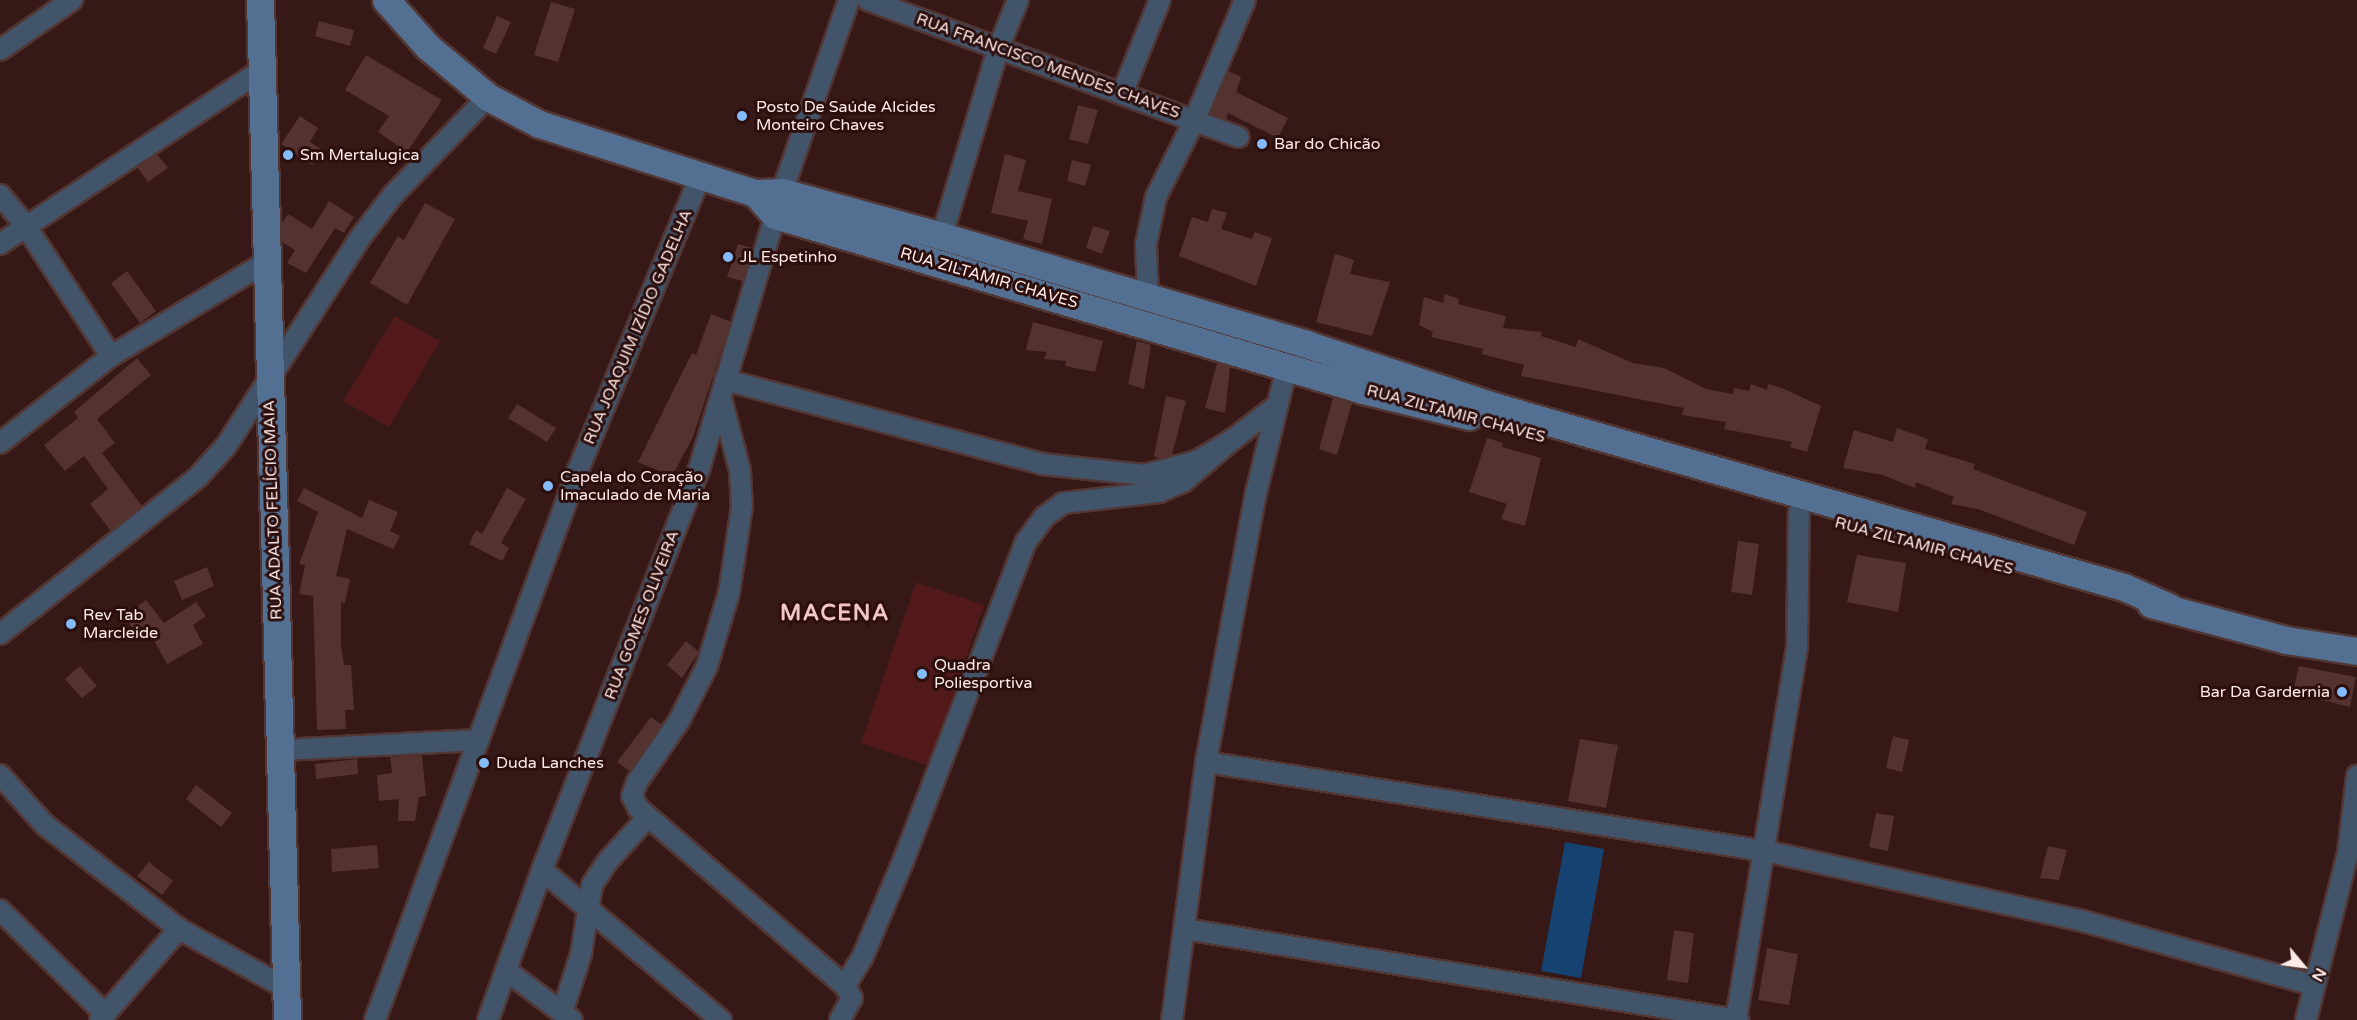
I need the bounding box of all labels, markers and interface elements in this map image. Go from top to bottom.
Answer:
street label: RUA FRANCISCO MENDES CHAVES [914,9,1182,123]
place label: Posto De Saúde Alcides Monteiro Chaves [756,97,936,135]
marker: Posto De Saúde Alcides Monteiro Chaves [733,107,751,125]
place label: Bar do Chicão [1274,134,1380,154]
marker: Bar do Chicão [1255,137,1269,151]
place label: Sm Mertalugica [300,145,419,165]
marker: Sm Mertalugica [281,148,295,162]
street label: RUA JOAQUIM IZÍDIO GADELHA [580,207,696,447]
street label: RUA ZILTAMIR CHAVES [898,243,1080,313]
place label: JL Espetinho [740,247,837,267]
marker: JL Espetinho [721,250,735,264]
street label: RUA ZILTAMIR CHAVES [1365,381,1547,447]
street label: RUA ADALTO FELÍCIO MAIA [260,400,286,620]
place label: Capela do Coração Imaculado de Maria [560,467,710,505]
marker: Capela do Coração Imaculado de Maria [541,479,555,493]
street label: RUA ZILTAMIR CHAVES [1833,513,2015,579]
street label: RUA GOMES OLIVEIRA [601,528,683,702]
district label: MACENA [780,601,890,627]
place label: Rev Tab Marcleide [83,605,158,643]
marker: Rev Tab Marcleide [64,617,78,631]
place label: Quadra Poliesportiva [934,655,1032,693]
marker: Quadra Poliesportiva [915,667,929,681]
place label: Bar Da Gardernia [2200,682,2330,702]
marker: Bar Da Gardernia [2335,685,2349,699]
place label: Duda Lanches [496,753,604,773]
marker: Duda Lanches [477,756,491,770]
north arrow [2273,936,2333,996]
text: N [2307,964,2331,985]

